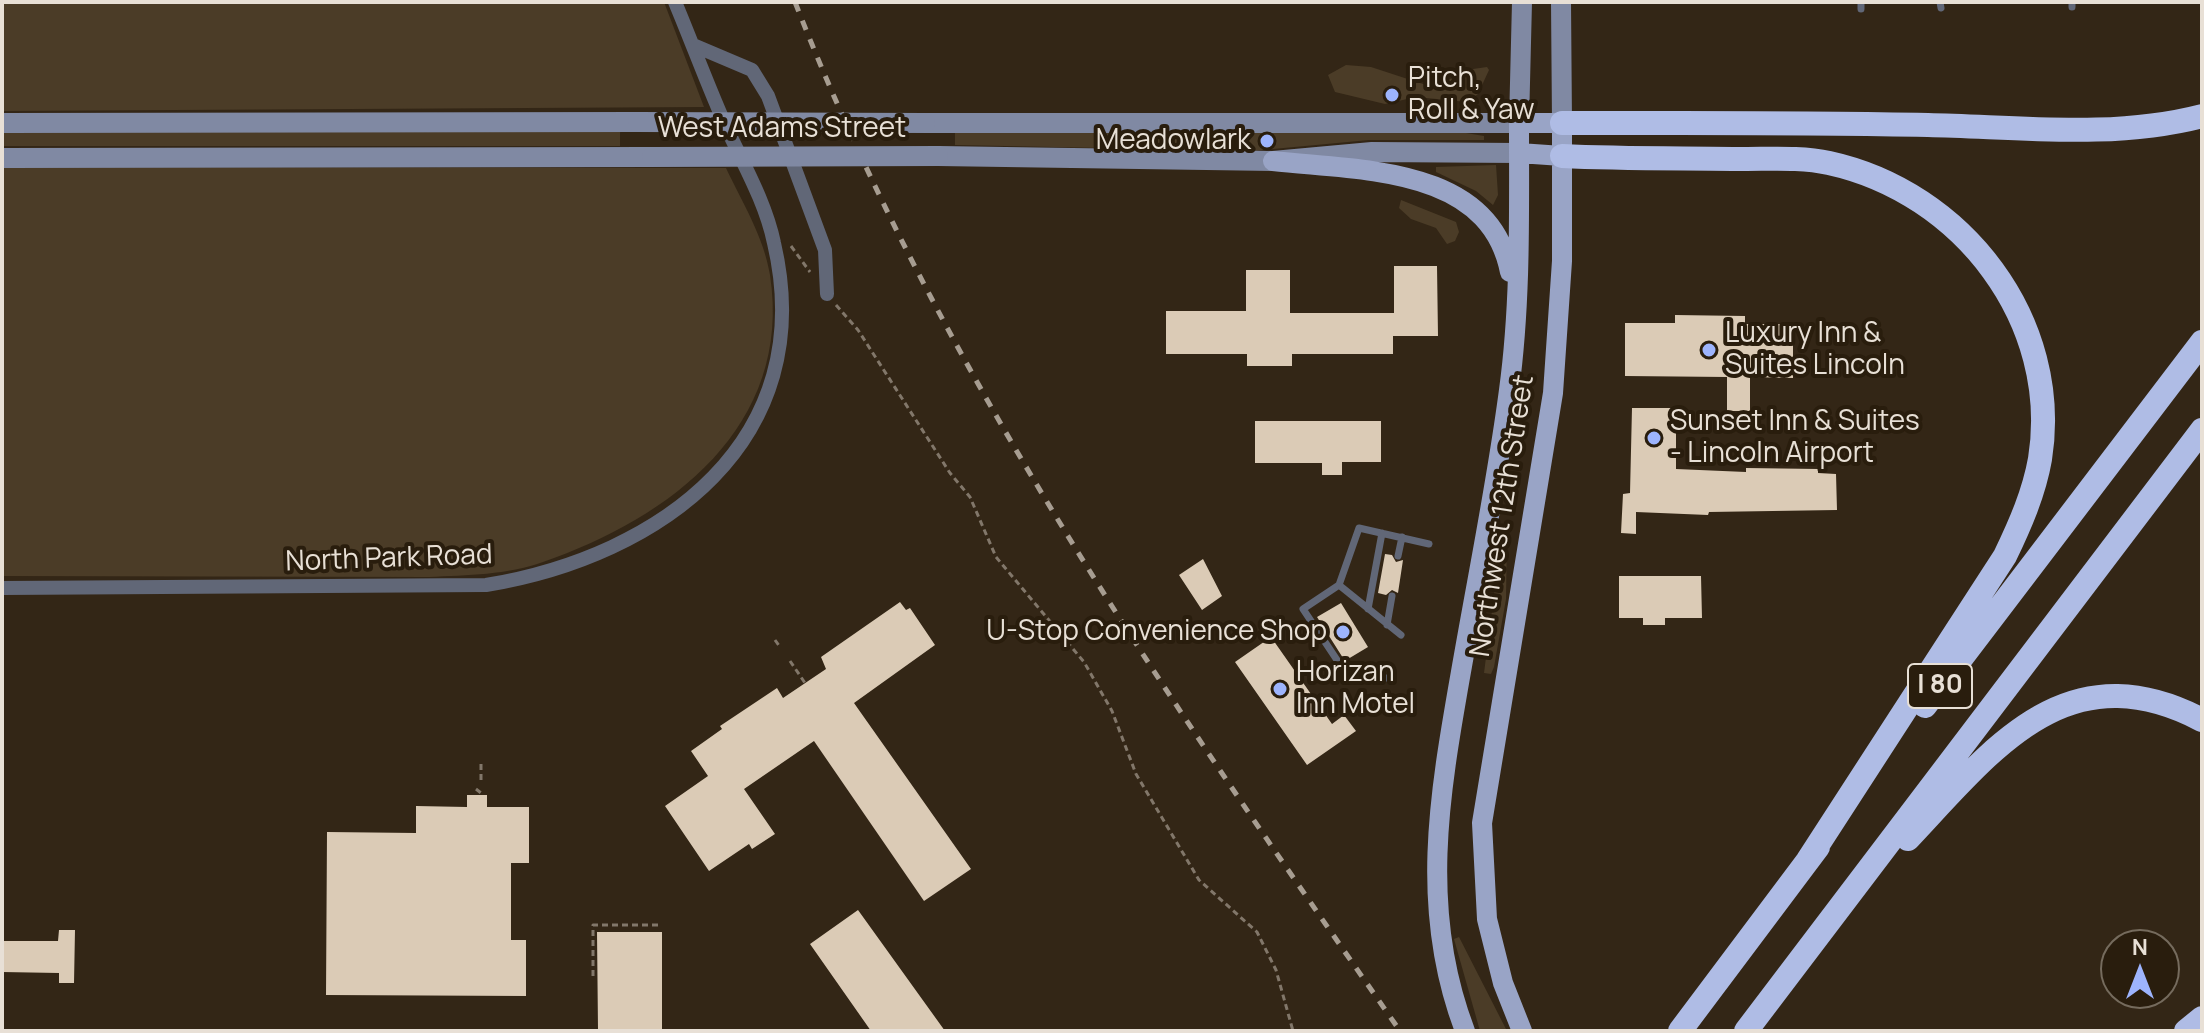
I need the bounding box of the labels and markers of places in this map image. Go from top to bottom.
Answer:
place label: Pitch, Roll & Yaw [1408,62,1535,128]
marker: Pitch, Roll & Yaw [1383,86,1401,104]
place label: Meadowlark [1096,124,1251,158]
marker: Meadowlark [1258,132,1276,150]
place label: Luxury Inn & Suites Lincoln [1725,317,1905,383]
marker: Luxury Inn & Suites Lincoln [1700,341,1718,359]
place label: Sunset Inn & Suites - Lincoln Airport [1670,405,1920,471]
marker: Sunset Inn & Suites - Lincoln Airport [1645,429,1663,447]
place label: U-Stop Convenience Shop [986,615,1327,649]
marker: U-Stop Convenience Shop [1334,623,1352,641]
place label: Horizan Inn Motel [1296,656,1415,722]
marker: Horizan Inn Motel [1271,680,1289,698]

